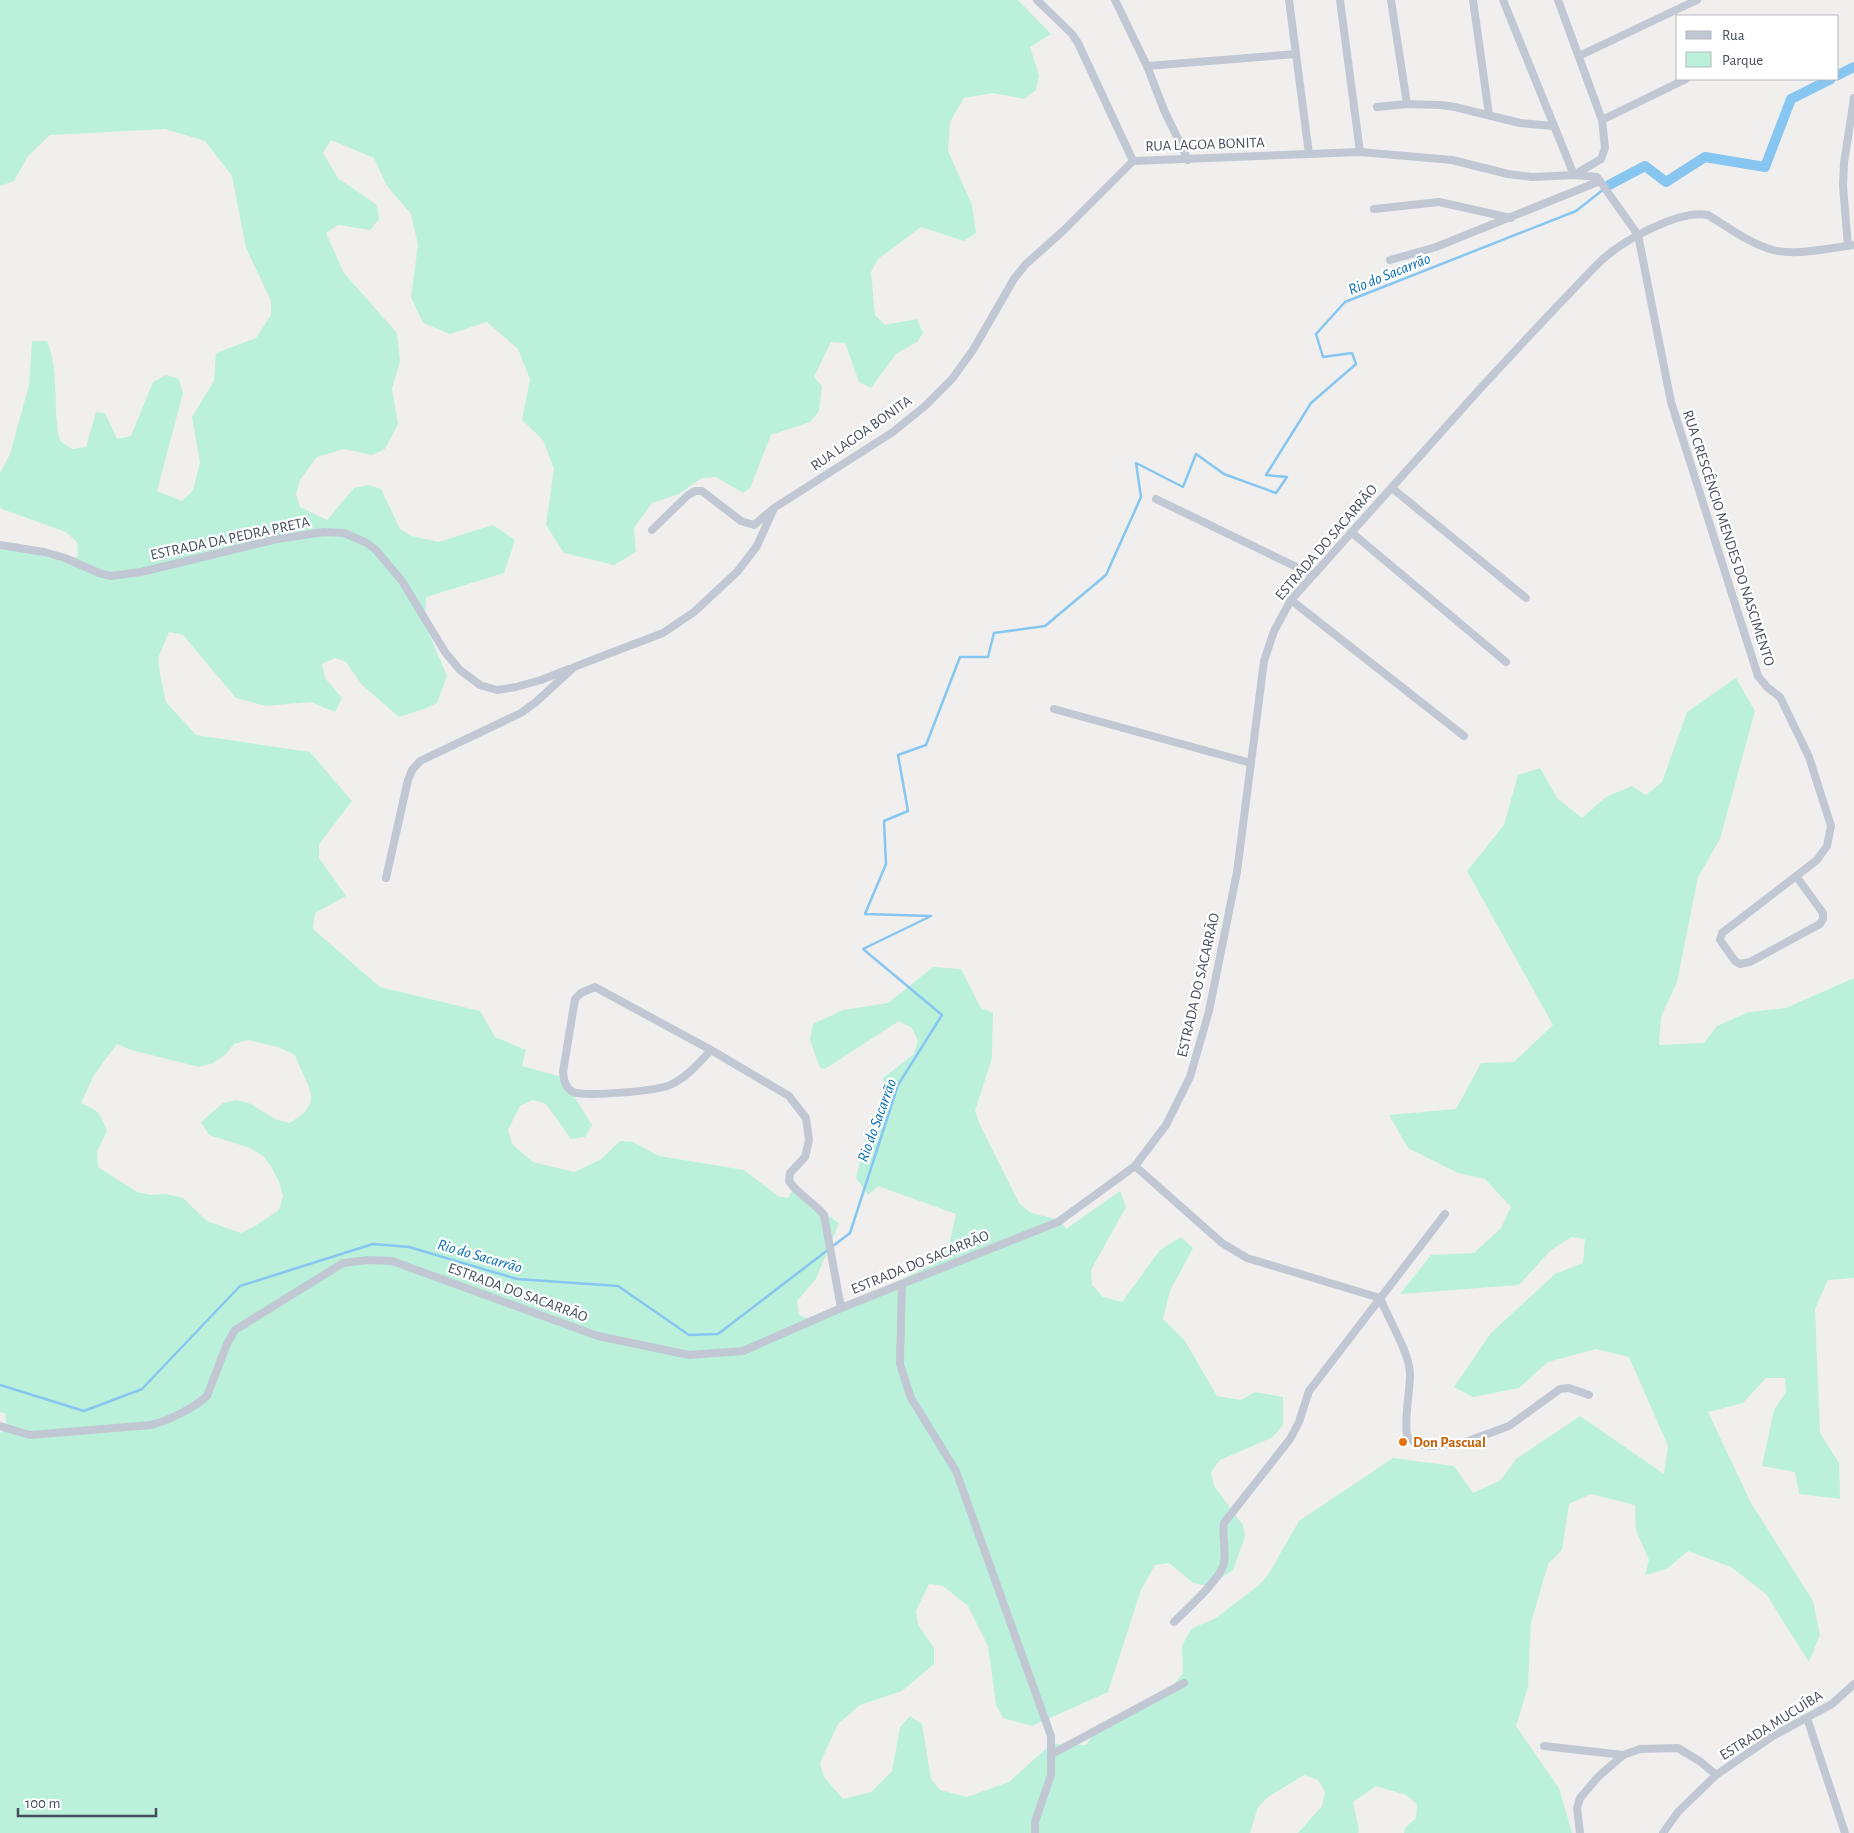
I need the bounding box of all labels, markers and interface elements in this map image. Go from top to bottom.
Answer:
legend [1676,15,1839,80]
text: Rua [1722,28,1745,43]
text: Parque [1722,53,1763,68]
street label: RUA LAGOA BONITA [1145,135,1265,154]
water label: Rio do Sacarrão [1346,250,1433,298]
street label: RUA LAGOA BONITA [808,393,915,474]
street label: RUA CRESCÊNCIO MENDES DO NASCIMENTO [1680,408,1778,668]
street label: ESTRADA DO SACARRÃO [1272,481,1380,603]
street label: ESTRADA DA PEDRA PRETA [149,514,311,563]
street label: ESTRADA DO SACARRÃO [1174,911,1222,1059]
water label: Rio do Sacarrão [855,1076,900,1164]
street label: ESTRADA DO SACARRÃO [849,1227,991,1297]
water label: Rio do Sacarrão [436,1236,524,1276]
street label: ESTRADA DO SACARRÃO [446,1259,590,1325]
place label: Don Pascual [1413,1435,1486,1450]
marker: Don Pascual [1397,1436,1409,1448]
street label: ESTRADA MUCUÍBA [1716,1686,1826,1763]
scale bar [18,1786,155,1818]
text: 100 m [25,1796,60,1811]

